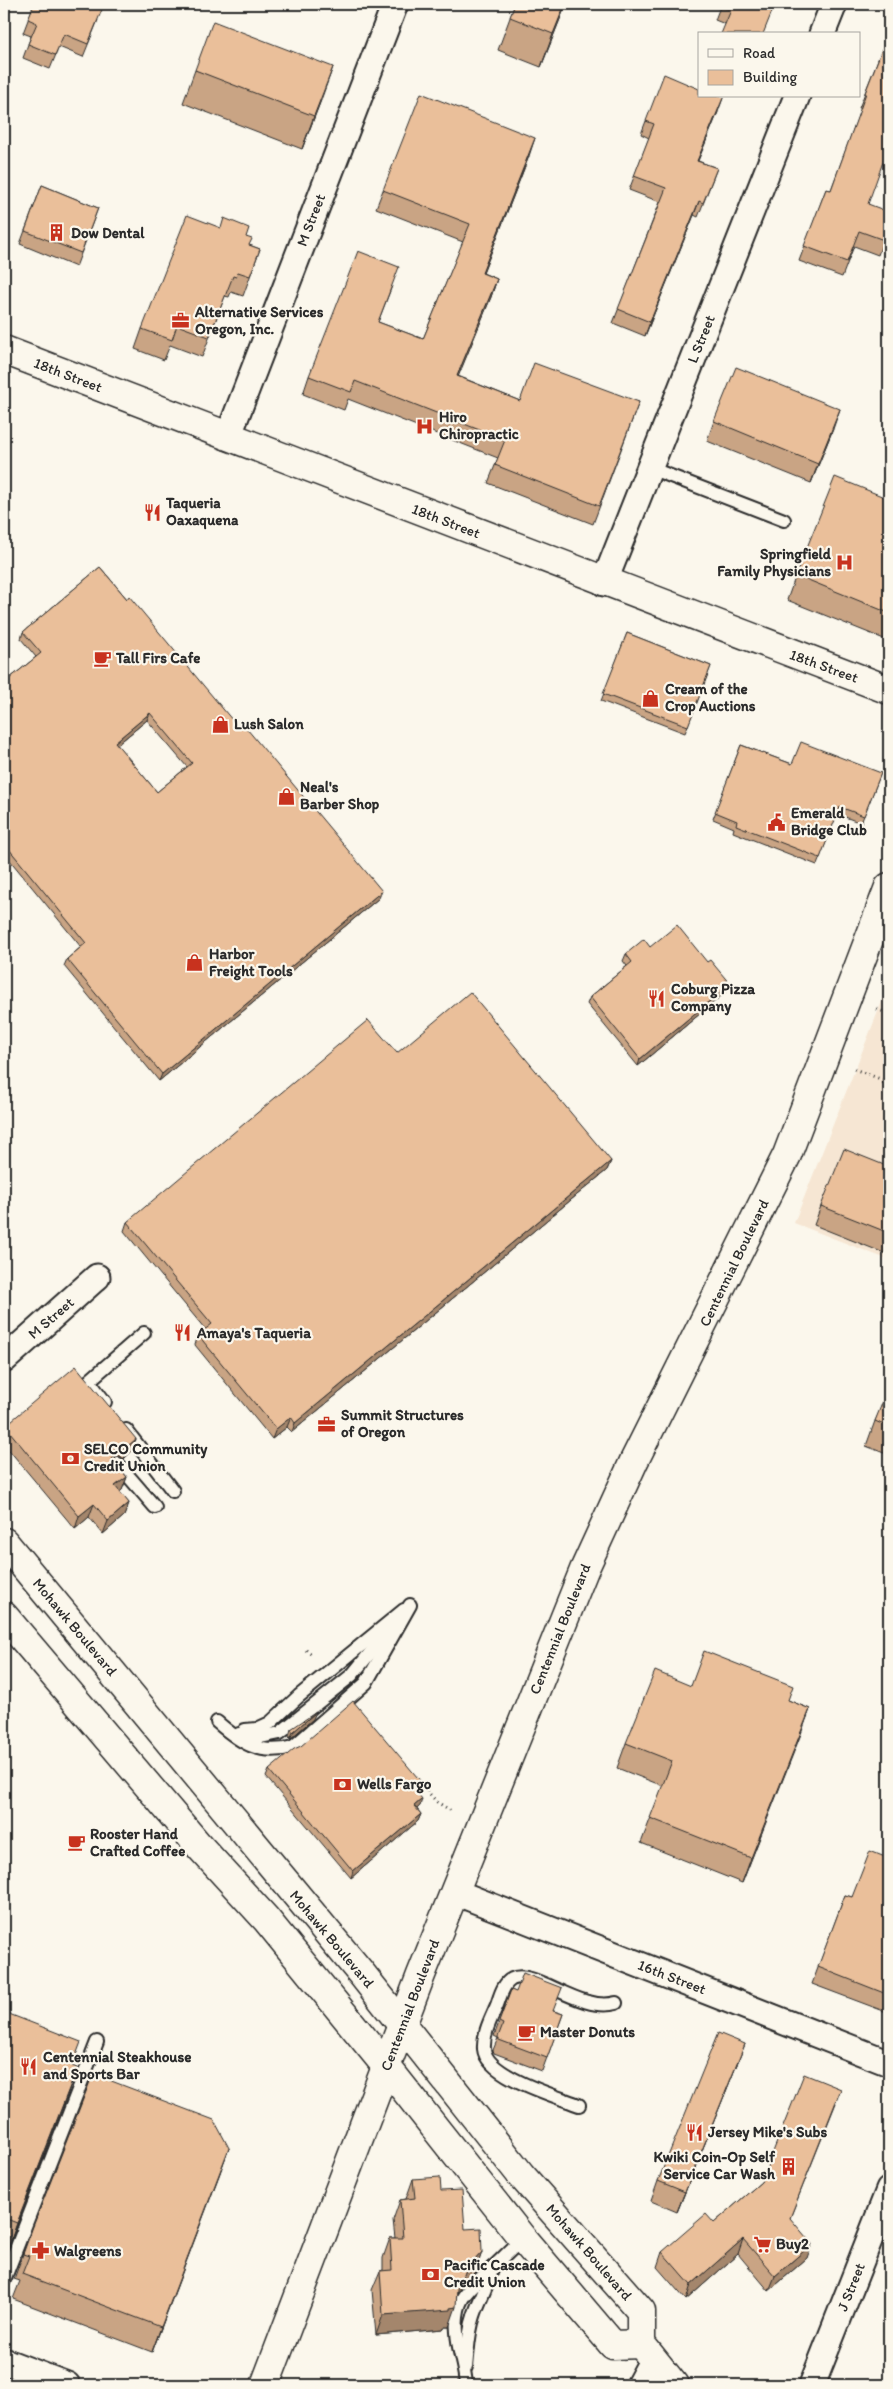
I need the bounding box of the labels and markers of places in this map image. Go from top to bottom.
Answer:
building icon: Dow Dental [47,223,67,243]
place label: Dow Dental [71,224,145,242]
place label: Alternative Services Oregon, Inc. [194,303,324,339]
office icon: Alternative Services Oregon, Inc. [171,311,191,331]
place label: Hiro Chiropractic [439,408,519,444]
hospital icon: Hiro Chiropractic [415,416,435,436]
place label: Taqueria Oaxaquena [165,494,239,530]
restaurant icon: Taqueria Oaxaquena [142,502,162,522]
place label: Springfield Family Physicians [717,545,832,581]
hospital icon: Springfield Family Physicians [835,553,855,573]
cafe icon: Tall Firs Cafe [92,648,112,668]
place label: Tall Firs Cafe [115,649,200,667]
place label: Cream of the Crop Auctions [665,680,756,716]
shop icon: Cream of the Crop Auctions [641,688,661,708]
shop icon: Lush Salon [210,714,230,734]
place label: Lush Salon [234,715,304,733]
place label: Neal's Barber Shop [300,778,380,814]
shop icon: Neal's Barber Shop [276,786,296,806]
place label: Emerald Bridge Club [791,804,867,840]
public building icon: Emerald Bridge Club [767,812,787,832]
place label: Harbor Freight Tools [209,945,293,981]
shop icon: Harbor Freight Tools [185,953,205,973]
place label: Coburg Pizza Company [671,980,755,1016]
restaurant icon: Coburg Pizza Company [647,988,667,1008]
restaurant icon: Amaya's Taqueria [173,1323,193,1343]
place label: Amaya's Taqueria [196,1324,311,1343]
place label: Summit Structures of Oregon [341,1406,464,1442]
office icon: Summit Structures of Oregon [317,1414,337,1434]
place label: SELCO Community Credit Union [84,1440,208,1475]
bank icon: SELCO Community Credit Union [60,1448,80,1468]
bank icon: Wells Fargo [333,1774,353,1794]
place label: Wells Fargo [357,1775,432,1794]
place label: Rooster Hand Crafted Coffee [90,1825,185,1860]
cafe icon: Rooster Hand Crafted Coffee [66,1833,86,1853]
cafe icon: Master Donuts [516,2022,536,2042]
place label: Master Donuts [540,2023,635,2041]
place label: Centennial Steakhouse and Sports Bar [43,2048,192,2084]
restaurant icon: Centennial Steakhouse and Sports Bar [19,2056,39,2076]
restaurant icon: Jersey Mike's Subs [684,2122,704,2142]
place label: Jersey Mike's Subs [707,2123,827,2142]
place label: Kwiki Coin-Op Self Service Car Wash [653,2148,776,2183]
building icon: Kwiki Coin-Op Self Service Car Wash [779,2156,799,2176]
supermarket icon: Buy2 [752,2234,772,2254]
place label: Buy2 [776,2235,809,2254]
pharmacy icon: Walgreens [30,2241,50,2261]
place label: Walgreens [54,2242,122,2261]
place label: Pacific Cascade Credit Union [444,2256,545,2291]
bank icon: Pacific Cascade Credit Union [420,2264,440,2284]

